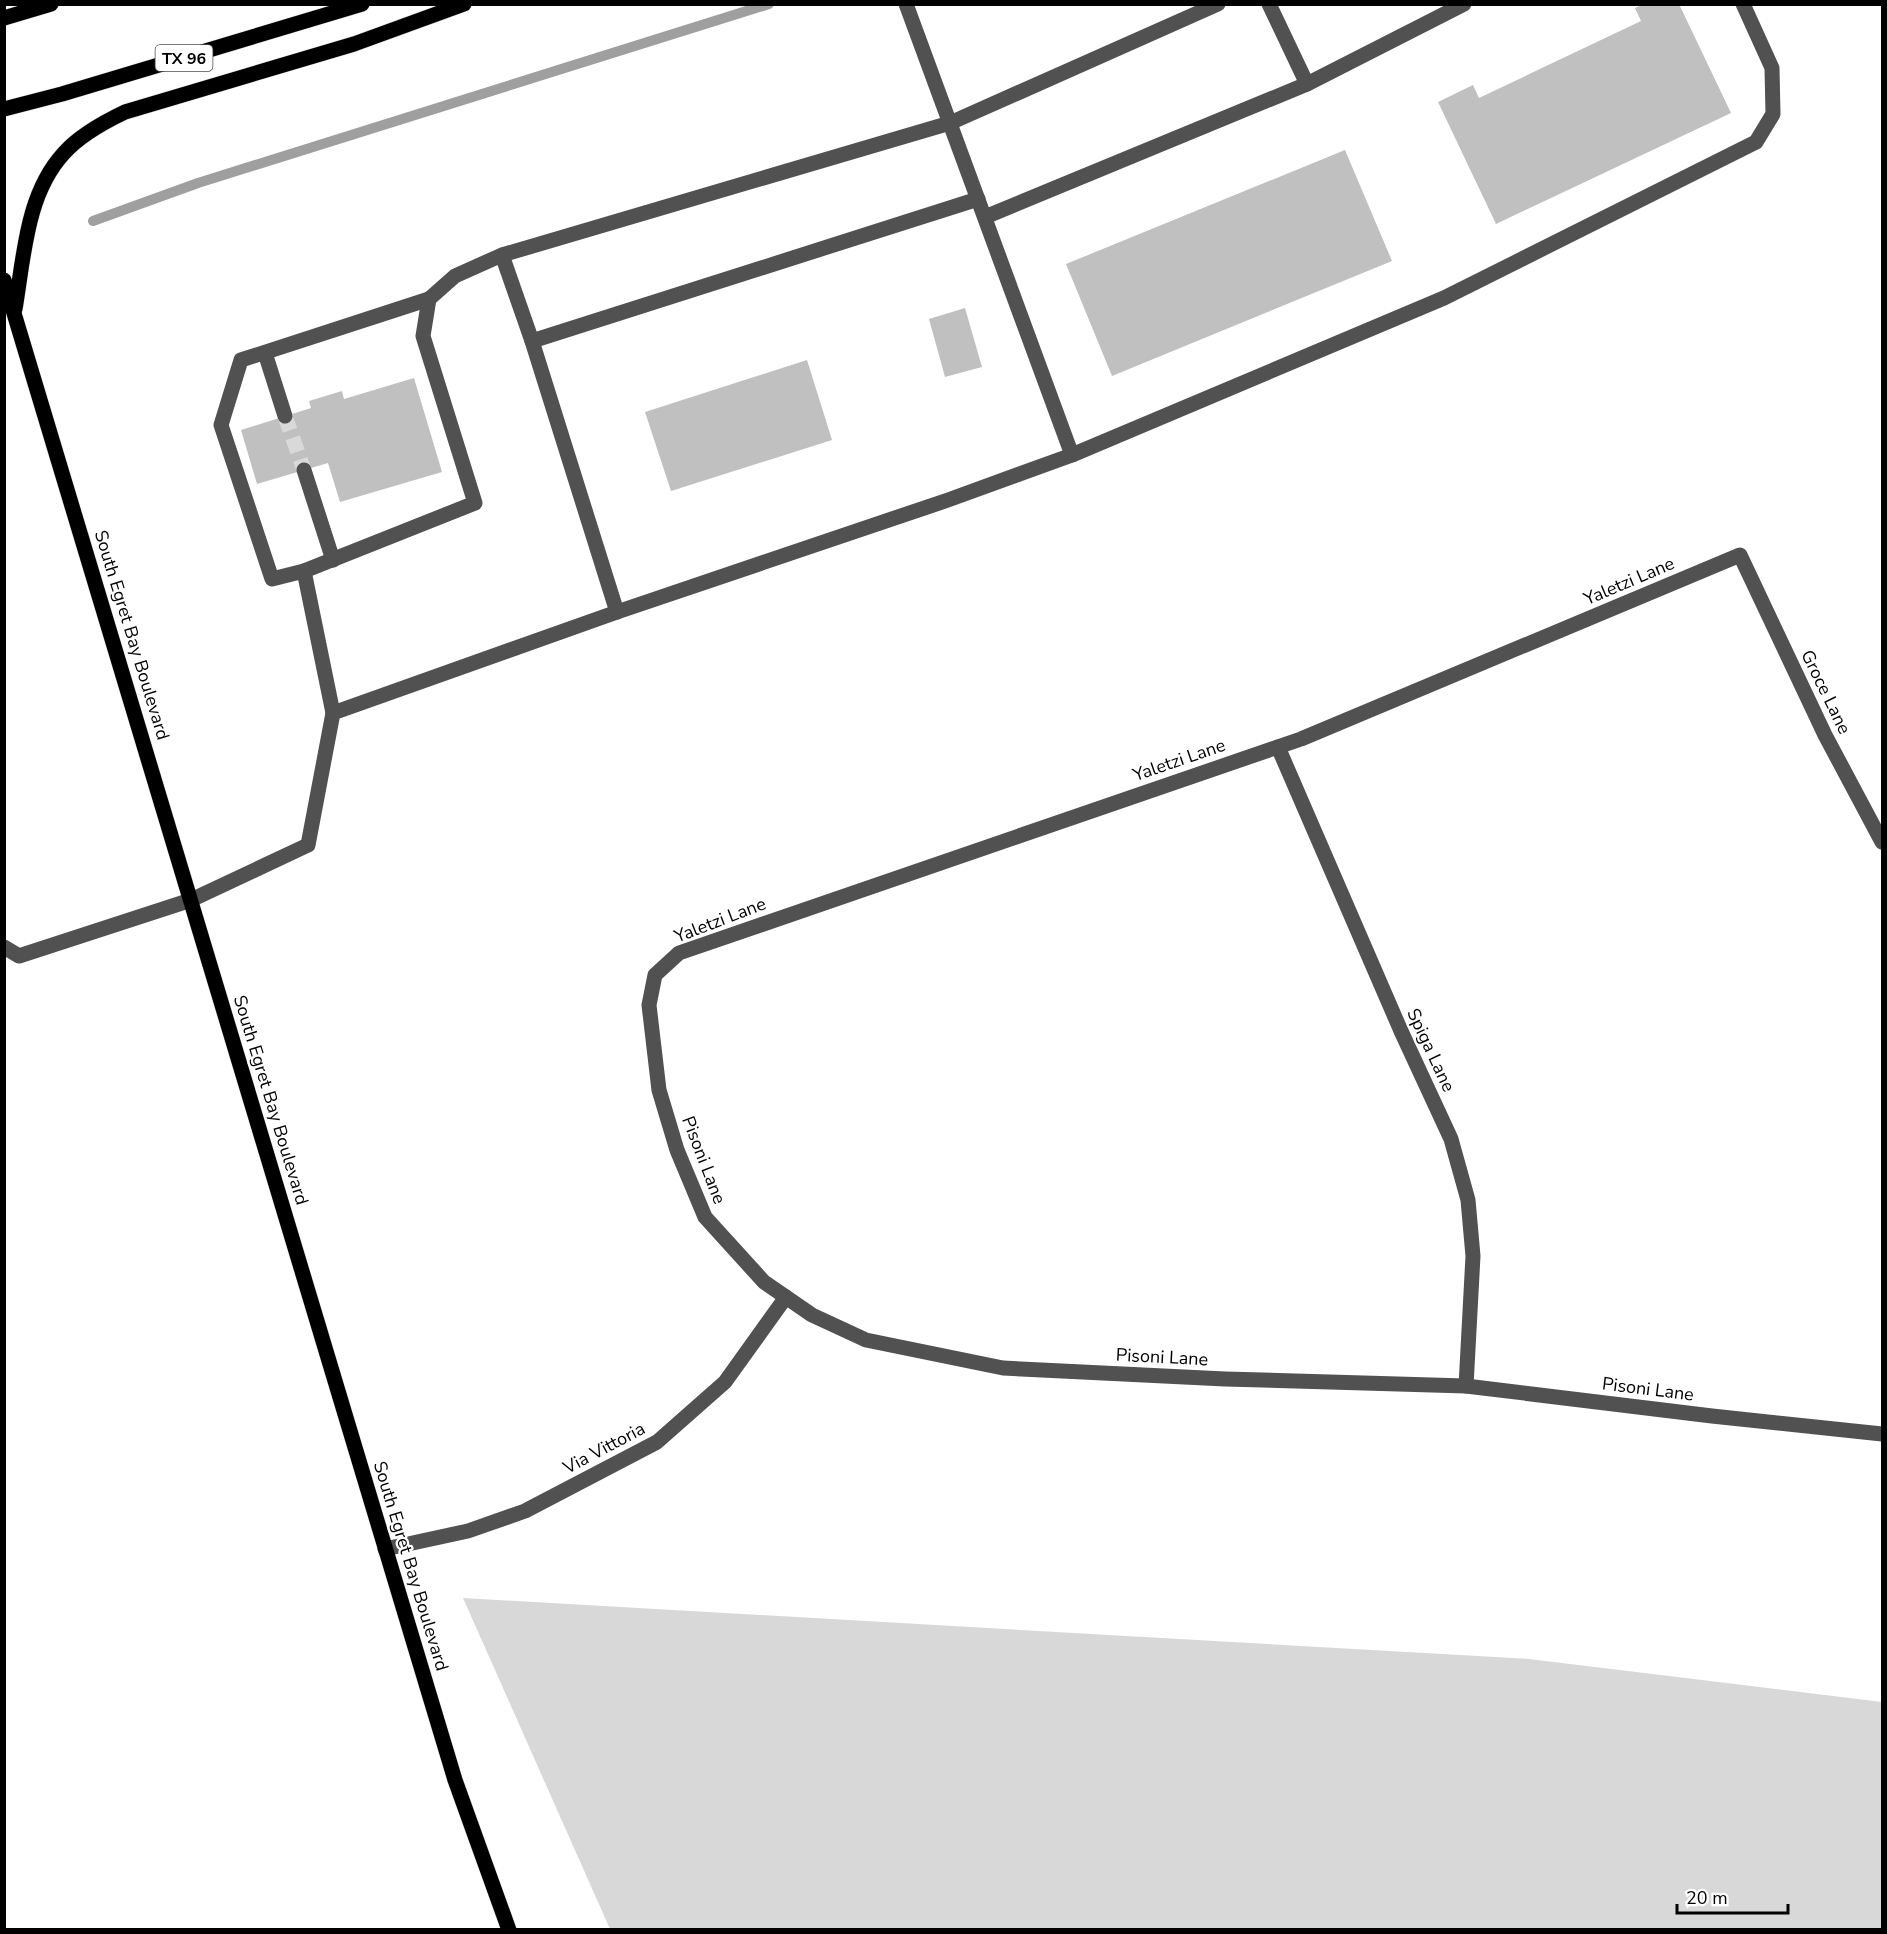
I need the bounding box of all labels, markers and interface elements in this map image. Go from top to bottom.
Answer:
road number: TX 96 [156,45,213,71]
street label: South Egret Bay Boulevard [89,527,175,743]
street label: Yaletzi Lane [1579,551,1678,611]
street label: Groce Lane [1795,646,1857,738]
street label: Yaletzi Lane [1129,733,1228,787]
street label: Yaletzi Lane [670,892,769,949]
street label: South Egret Bay Boulevard [228,992,314,1208]
street label: Spiga Lane [1401,1004,1461,1096]
street label: Pisoni Lane [676,1113,732,1207]
street label: Pisoni Lane [1115,1343,1209,1371]
street label: Pisoni Lane [1601,1371,1695,1407]
street label: Via Vittoria [558,1416,649,1480]
street label: South Egret Bay Boulevard [368,1458,454,1674]
scale bar [1677,1877,1788,1915]
text: 20 m [1686,1886,1728,1910]

